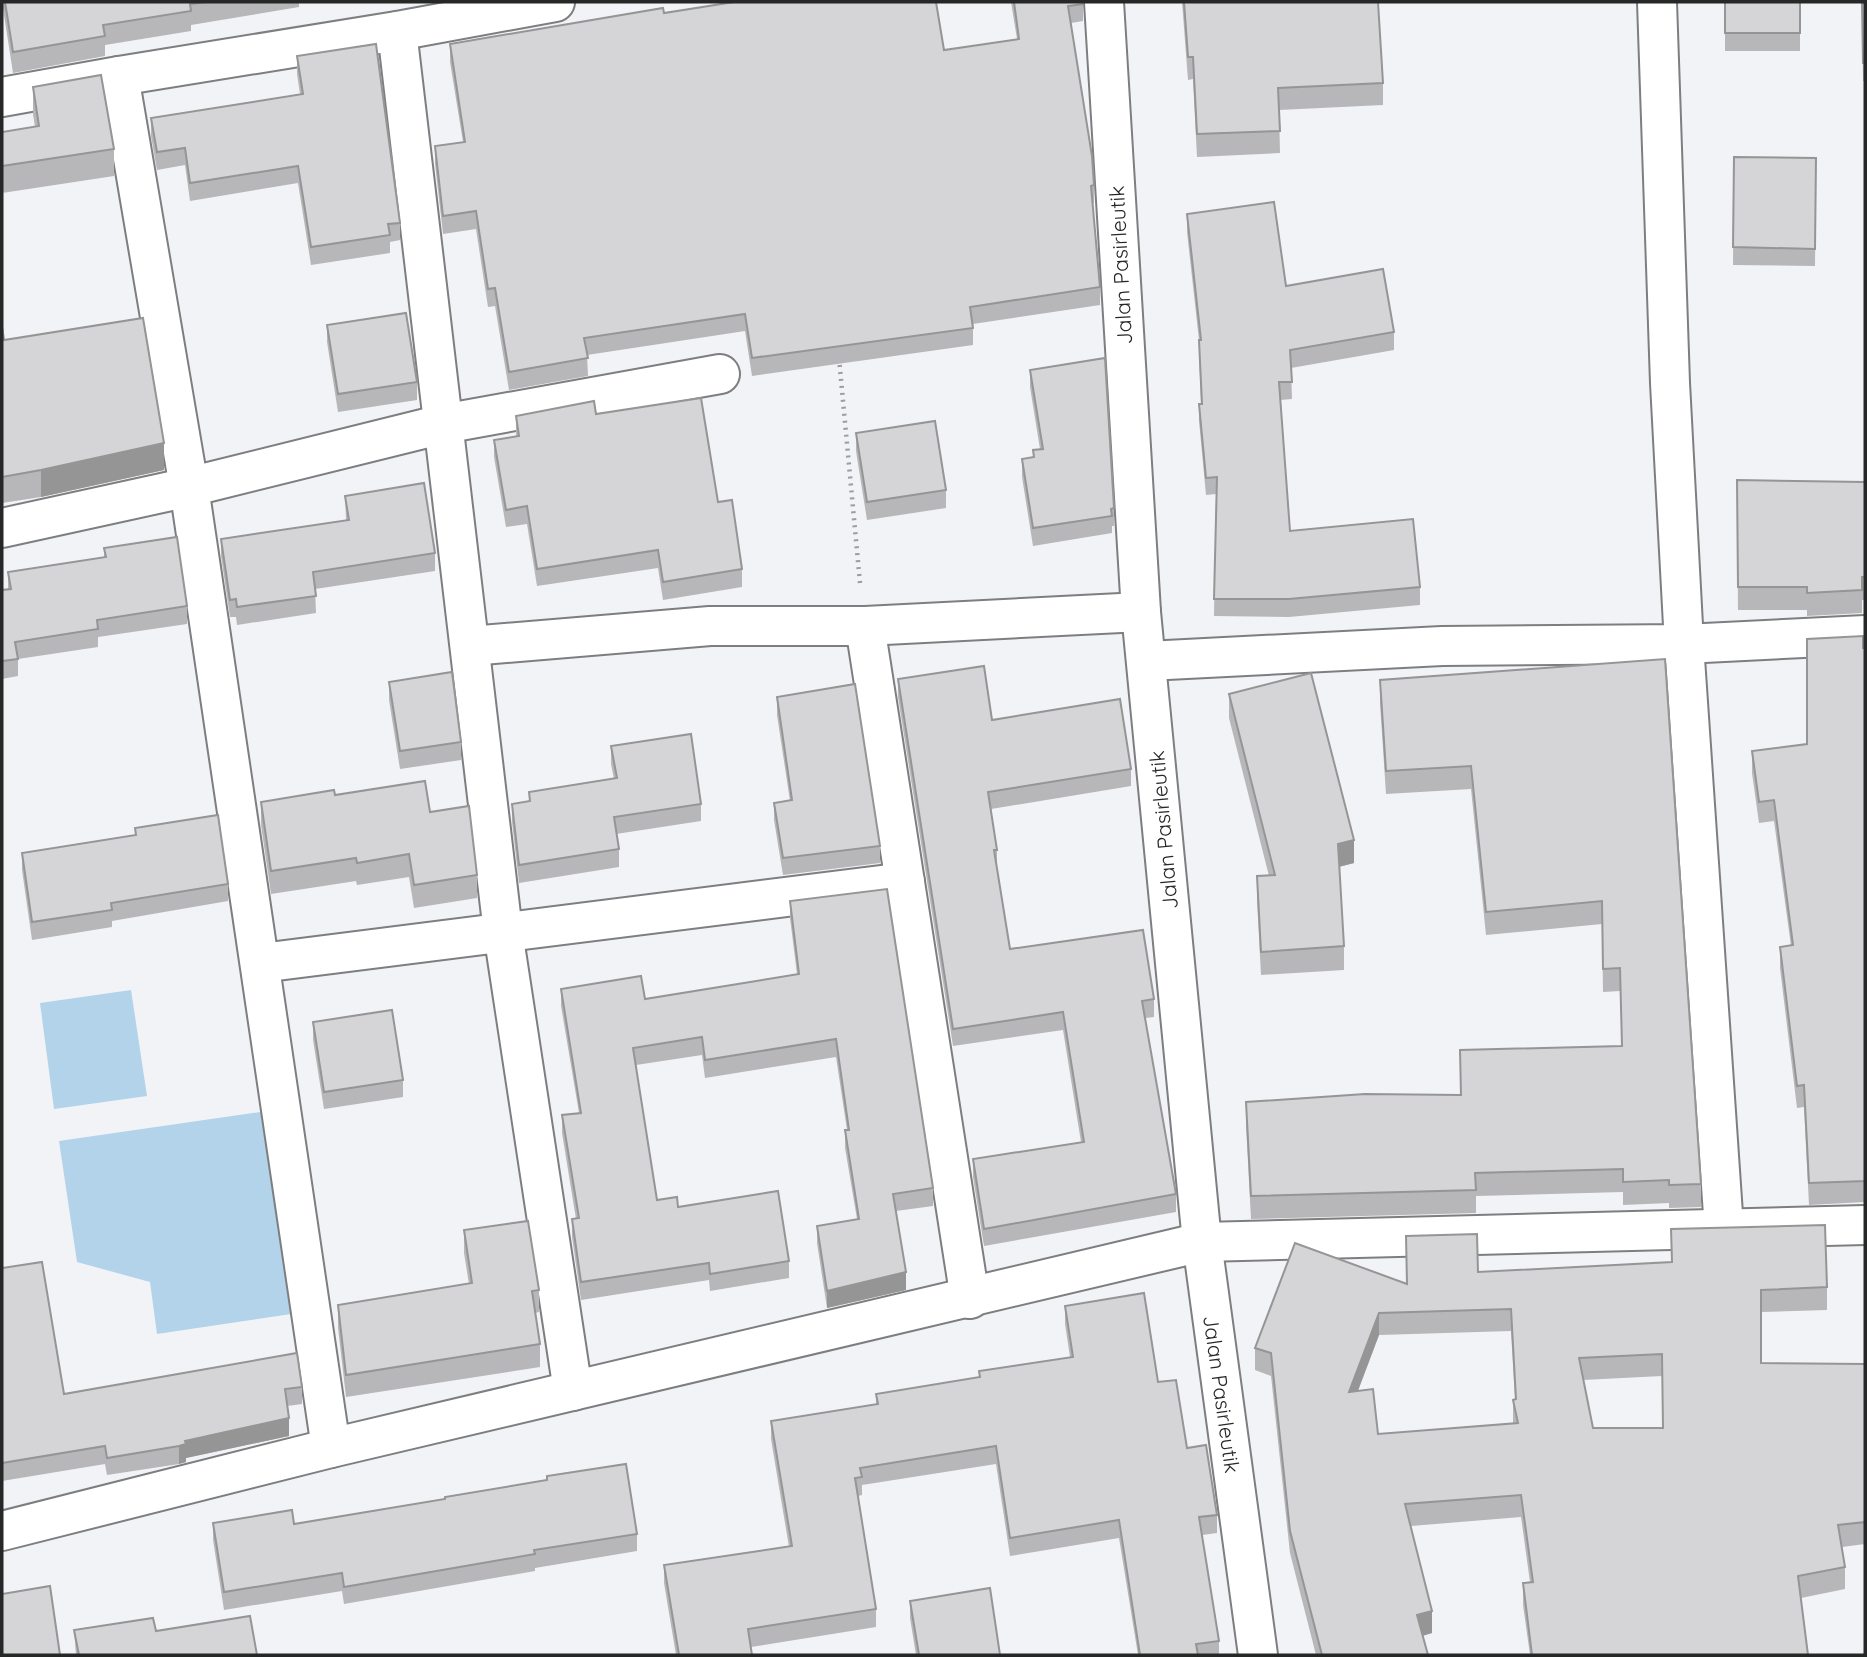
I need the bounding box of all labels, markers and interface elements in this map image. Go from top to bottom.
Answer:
street label: Jalan Pasirleutik [1103,185,1137,345]
street label: Jalan Pasirleutik [1143,750,1183,910]
street label: Jalan Pasirleutik [1198,1313,1246,1475]

